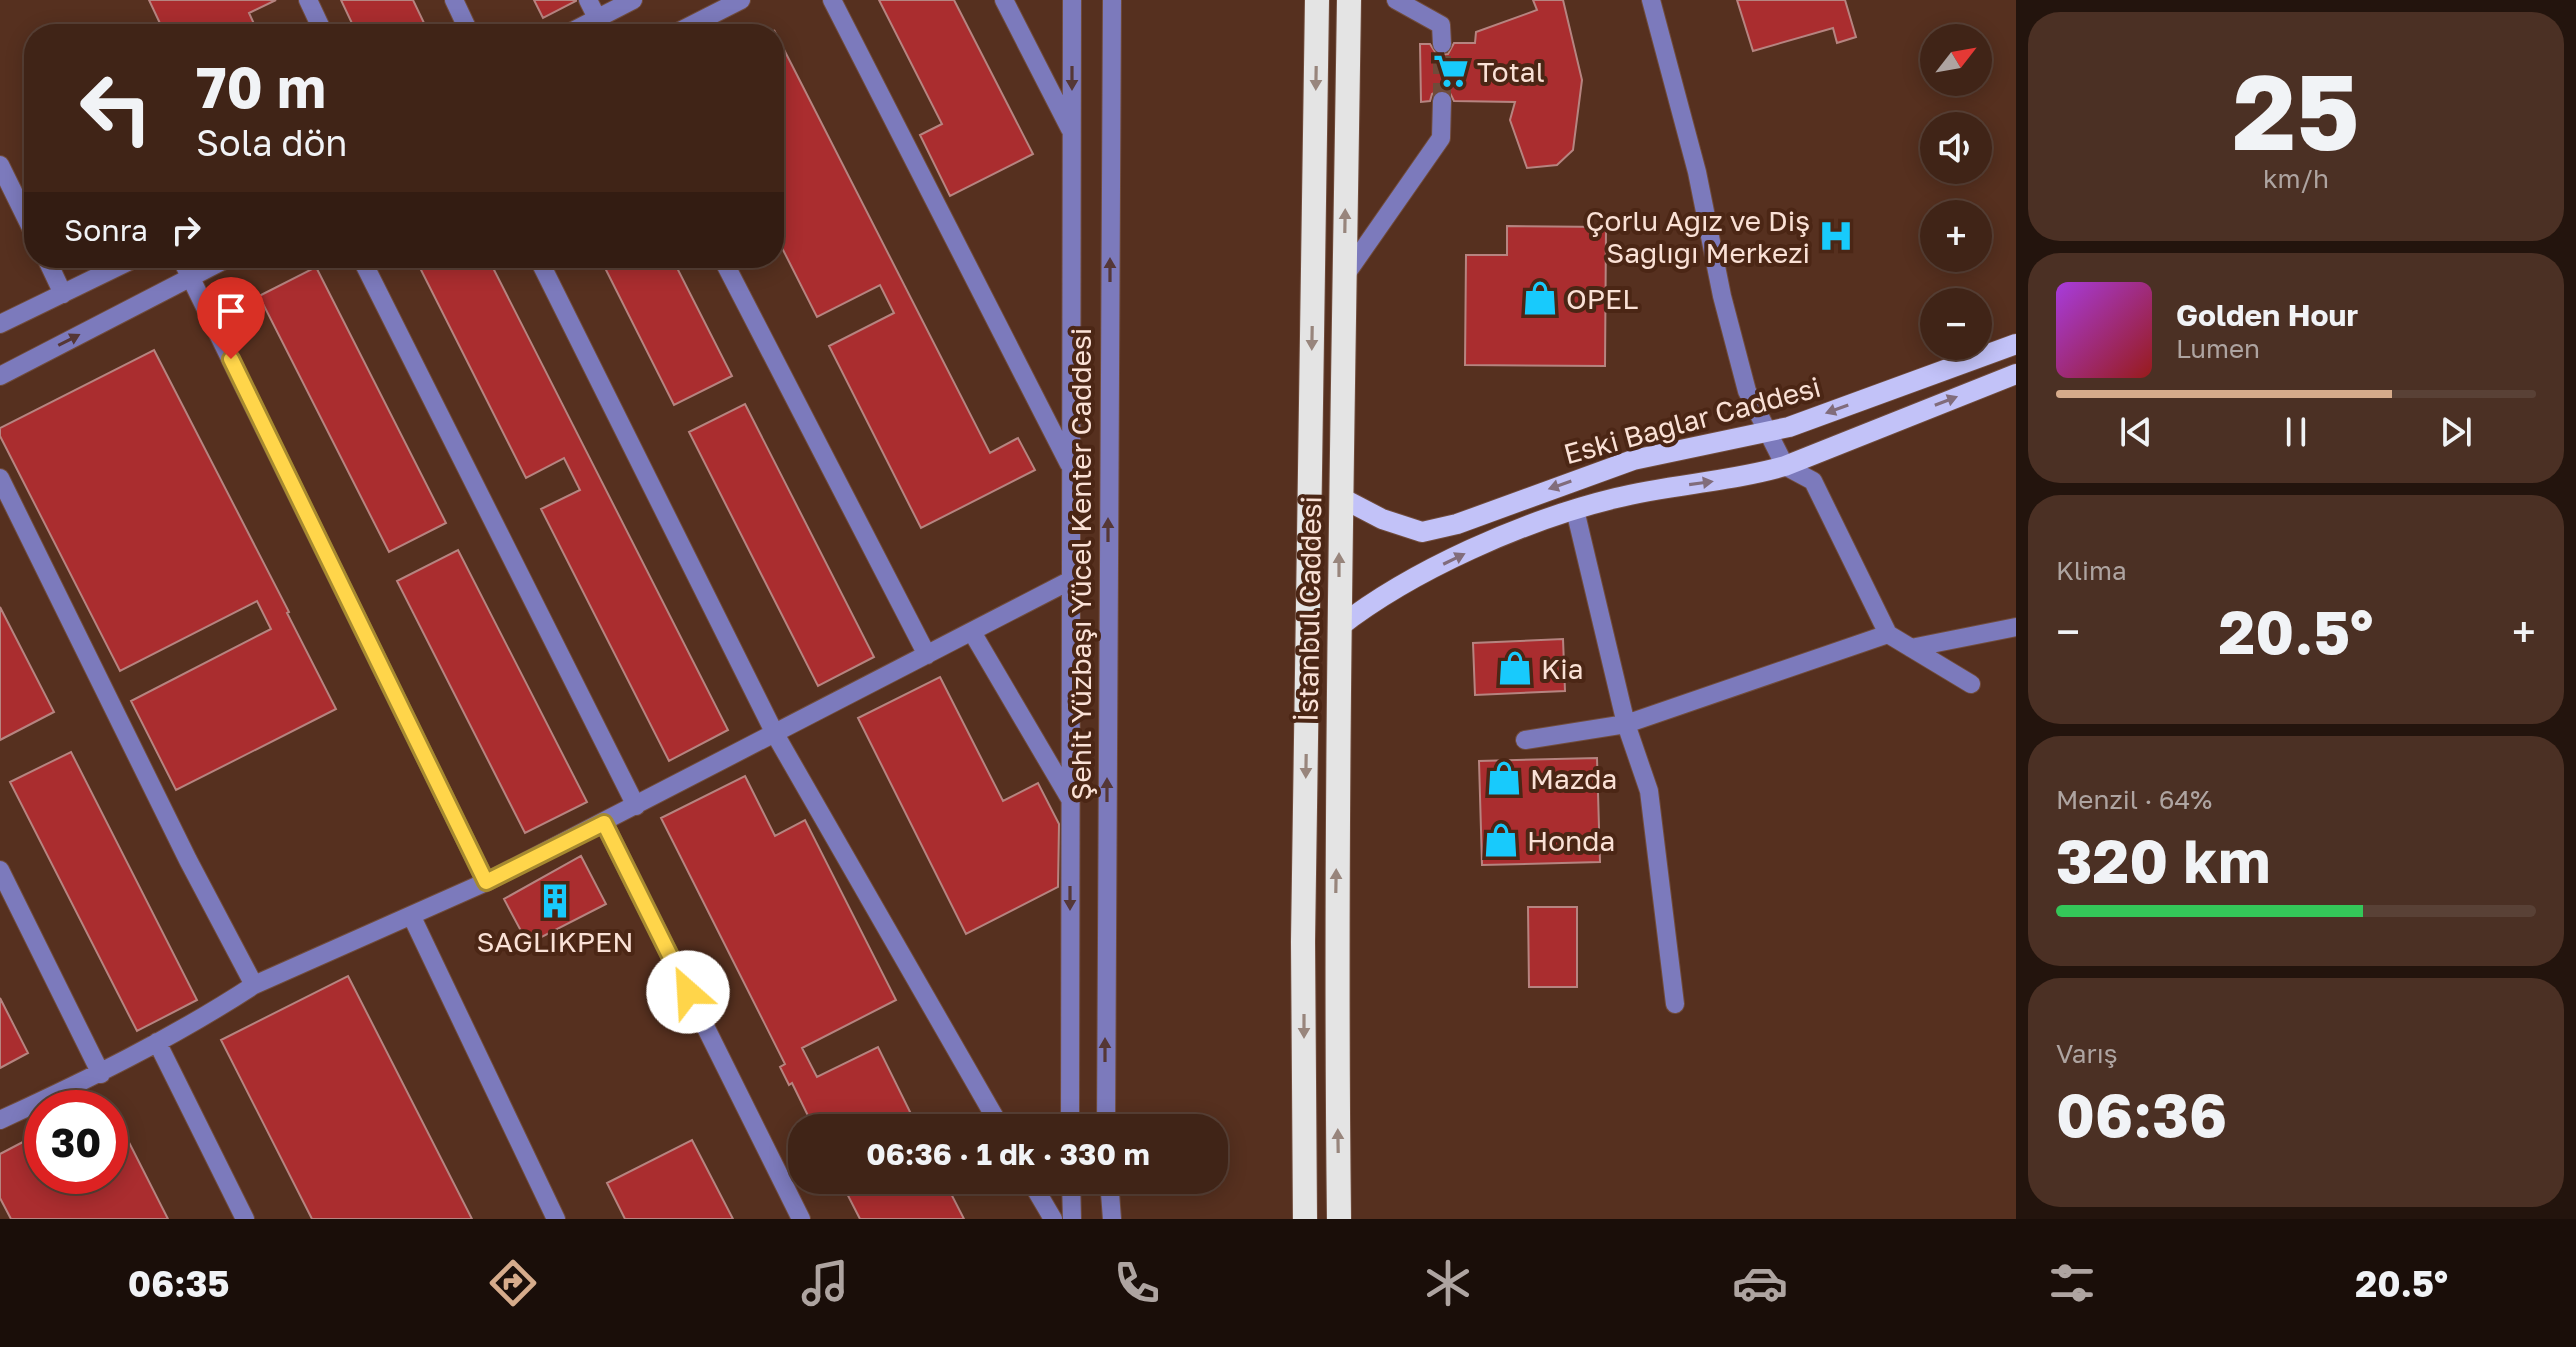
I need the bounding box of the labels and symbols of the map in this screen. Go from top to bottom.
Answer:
north arrow [1920,24,1992,96]
supermarket icon: Total [1432,52,1470,90]
place label: Total [1477,55,1545,88]
one-way arrow [1066,66,1078,91]
one-way arrow [1310,66,1322,91]
place label: Çorlu Ağız ve Diş Sağlığı Merkezi [1586,204,1810,269]
one-way arrow [1339,208,1352,233]
hospital icon: Çorlu Ağız ve Diş Sağlığı Merkezi [1817,217,1855,255]
one-way arrow [1104,257,1116,282]
pin [197,277,265,359]
shop icon: OPEL [1521,279,1559,317]
place label: OPEL [1566,282,1638,315]
one-way arrow [1306,326,1319,351]
street label: Şehit Yüzbaşı Yücel Kenter Caddesi [1064,328,1097,800]
one-way arrow [58,333,81,346]
street label: Eski Bağlar Caddesi [1560,370,1824,470]
one-way arrow [1934,394,1958,407]
one-way arrow [1825,403,1849,416]
one-way arrow [1688,476,1713,489]
one-way arrow [1548,480,1572,492]
street label: İstanbul Caddesi [1291,496,1327,722]
one-way arrow [1102,517,1114,542]
one-way arrow [1333,552,1346,577]
one-way arrow [1442,553,1465,566]
shop icon: Kia [1496,649,1534,687]
place label: Kia [1541,652,1584,685]
one-way arrow [1300,754,1312,779]
shop icon: Mazda [1485,759,1523,797]
place label: Mazda [1530,762,1617,795]
one-way arrow [1100,777,1113,802]
shop icon: Honda [1482,821,1520,859]
place label: Honda [1527,824,1615,857]
one-way arrow [1330,868,1342,893]
building icon: SAĞLIKPEN [536,882,574,920]
one-way arrow [1063,886,1076,911]
place label: SAĞLIKPEN [477,925,633,958]
position arrow [646,950,730,1034]
one-way arrow [1297,1014,1310,1039]
one-way arrow [1099,1037,1111,1062]
speed limit sign: 30 [24,1090,128,1194]
one-way arrow [1331,1128,1344,1153]

